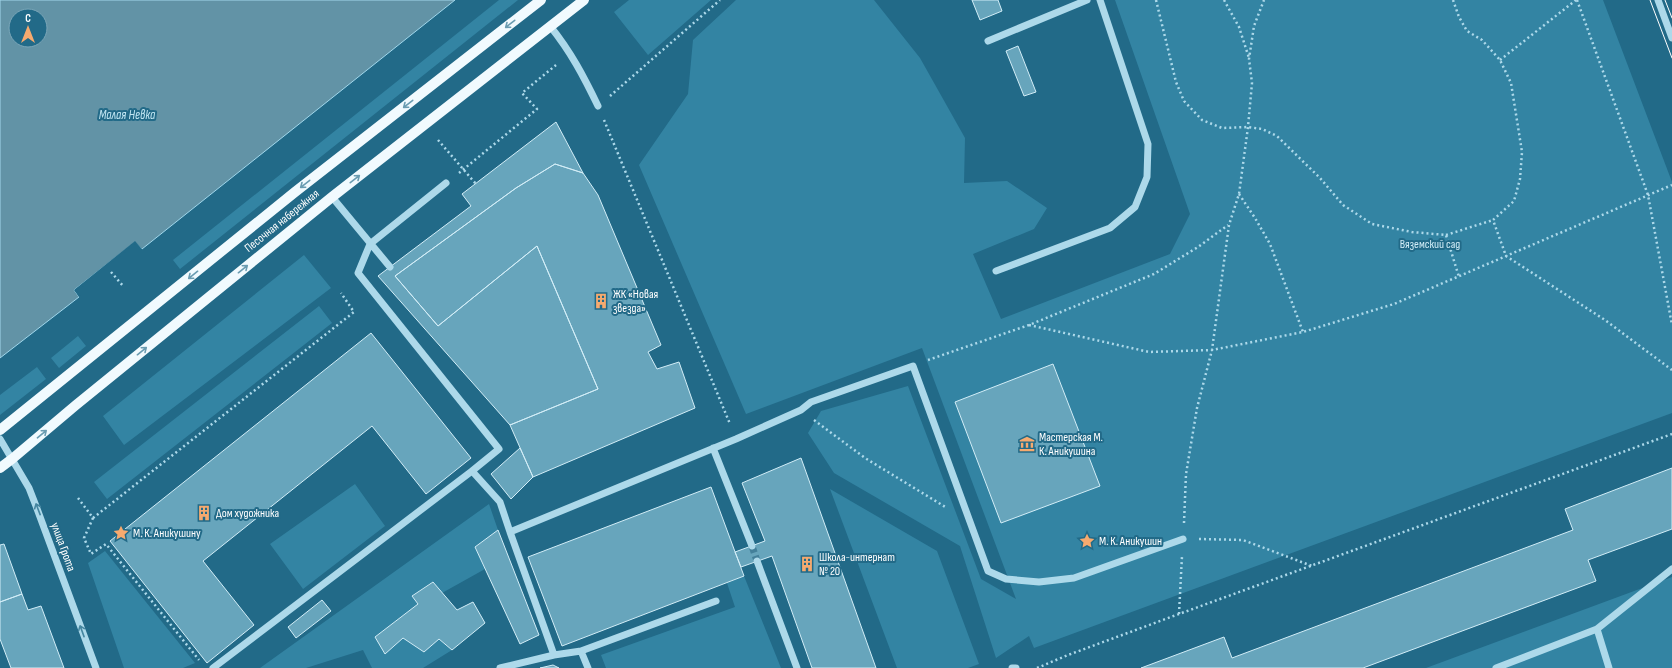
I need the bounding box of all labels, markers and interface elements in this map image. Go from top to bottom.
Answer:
north arrow [8,8,48,48]
text: С [25,12,31,25]
one-way arrow [504,20,515,28]
one-way arrow [402,100,413,109]
water label: Малая Невка [99,107,156,123]
one-way arrow [349,175,360,183]
one-way arrow [300,180,311,189]
street label: Песочная набережная [242,186,323,256]
park label: Вяземский сад [1400,237,1460,252]
one-way arrow [237,265,248,274]
one-way arrow [188,270,199,279]
place label: ЖК «Новая звезда» [613,287,659,316]
building icon: ЖК «Новая звезда» [592,292,610,310]
one-way arrow [136,347,147,356]
one-way arrow [36,430,47,439]
place label: Мастерская М. К. Аникушина [1039,430,1103,459]
museum icon: Мастерская М. К. Аникушина [1018,435,1036,453]
one-way arrow [33,504,41,516]
building icon: Дом художника [195,504,213,522]
place label: Дом художника [216,506,279,521]
street label: улица Грота [47,520,79,574]
place icon: М. К. Аникушину [112,524,130,542]
place label: М. К. Аникушину [133,526,201,541]
place icon: М. К. Аникушин [1078,532,1096,550]
place label: М. К. Аникушин [1099,534,1162,549]
place label: Школа-интернат № 20 [819,550,895,579]
building icon: Школа-интернат № 20 [798,555,816,573]
one-way arrow [78,626,86,638]

